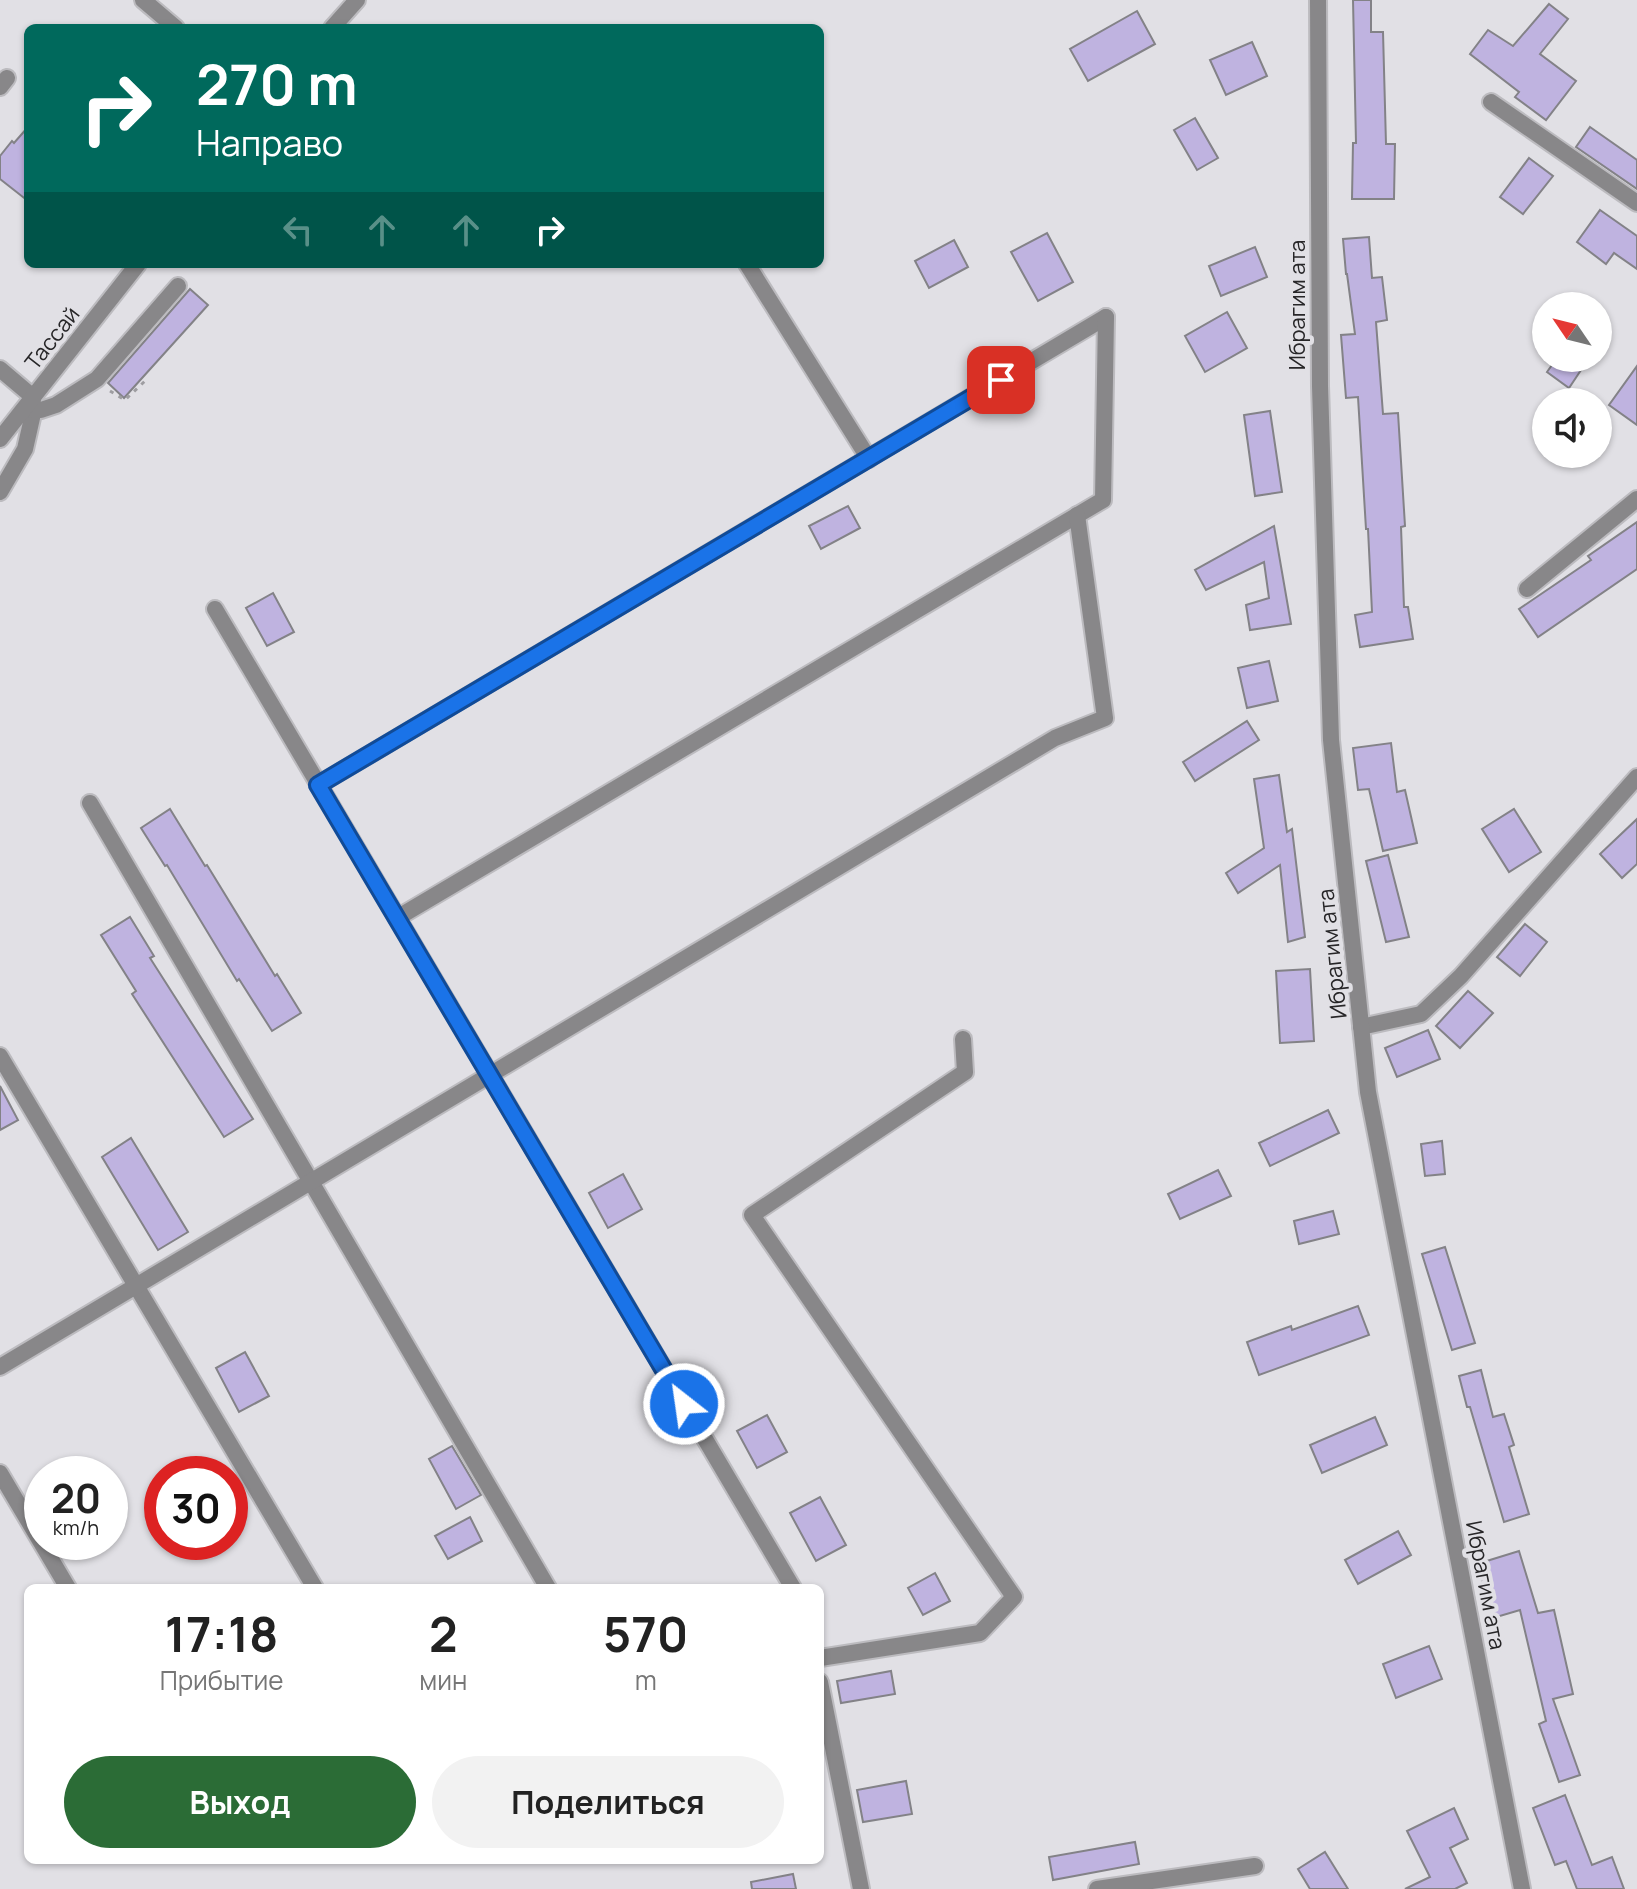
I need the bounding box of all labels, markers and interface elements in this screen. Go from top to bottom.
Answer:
text: 270 m [196,45,358,122]
icon: right [64,56,168,160]
text: Направо [196,118,343,167]
icon: left [276,208,320,252]
icon: ahead [360,208,404,252]
icon: ahead [444,208,488,252]
icon: right [528,208,572,252]
street label: Ибрагим ата [1282,240,1312,370]
north arrow [1532,292,1612,372]
map controls [1532,292,1612,468]
street label: Тассай [18,300,86,376]
pin [967,346,1035,414]
icon: arrive [979,358,1023,402]
button: sound [1532,388,1612,468]
street label: Ибрагим ата [1310,887,1354,1021]
position arrow [642,1362,726,1446]
speed limit sign: 30 [144,1456,248,1560]
text: 20 [51,1470,101,1525]
text: km/h [53,1514,99,1541]
street label: Ибрагим ата [1459,1518,1513,1652]
text: 17:18 [165,1601,278,1666]
text: 2 [429,1601,458,1666]
text: 570 [603,1601,688,1666]
text: Прибытие [160,1662,284,1698]
text: мин [419,1662,467,1698]
text: m [635,1662,657,1698]
button: Выход [64,1756,416,1848]
button: Поделиться [432,1756,784,1848]

